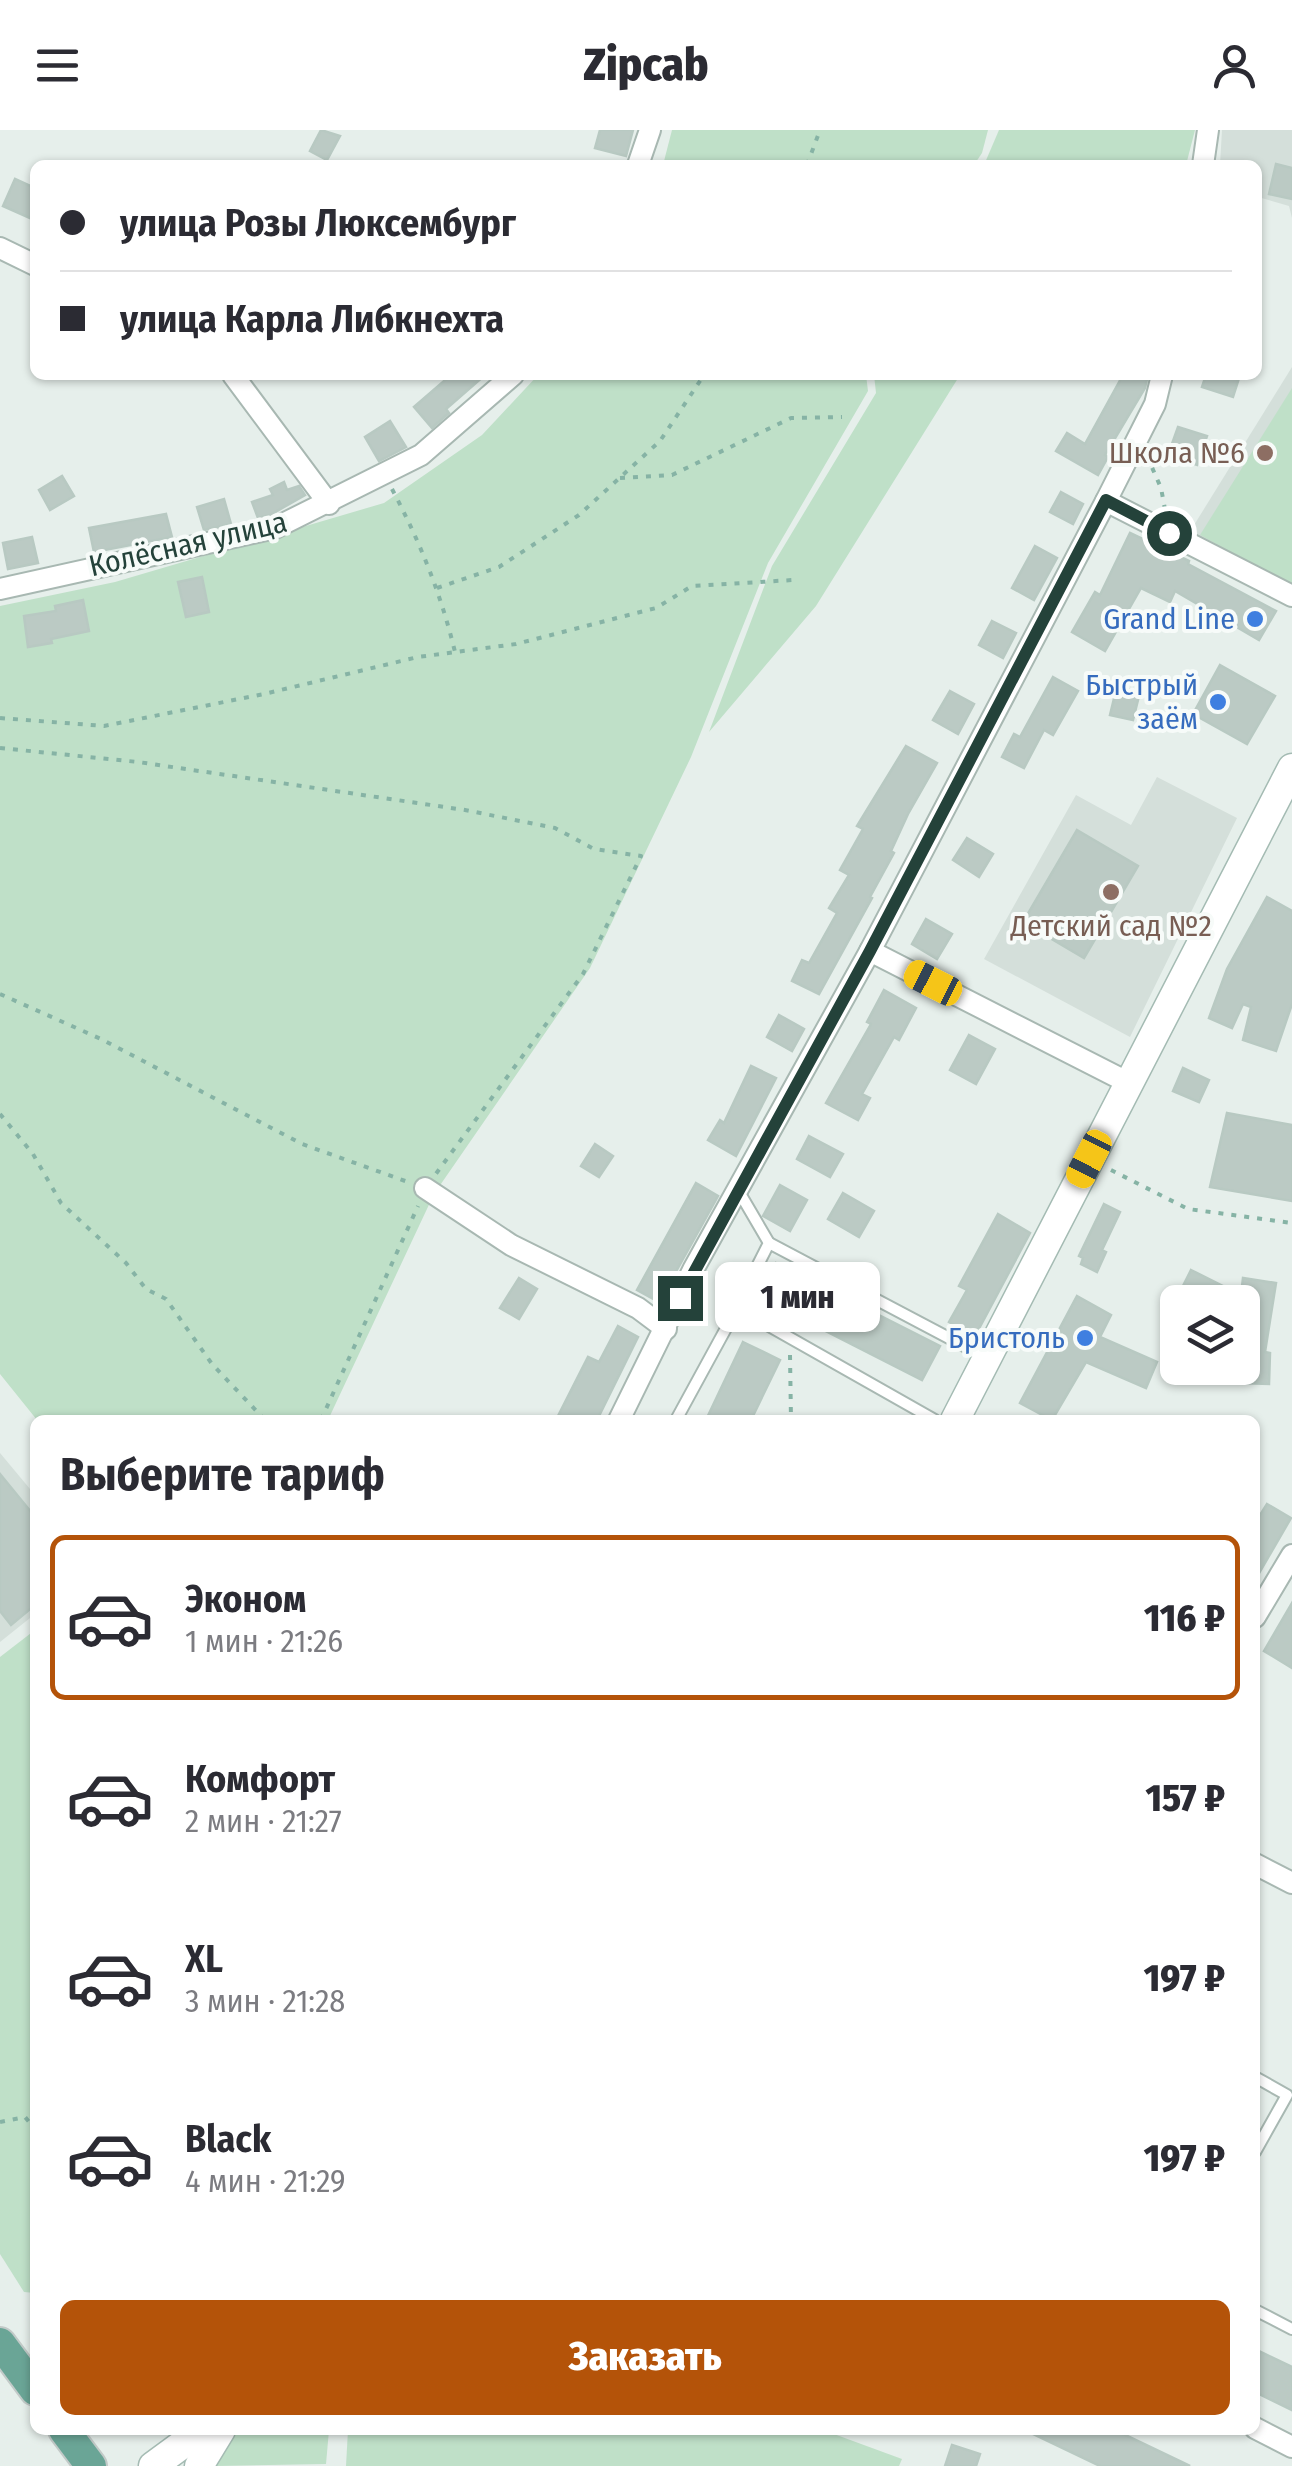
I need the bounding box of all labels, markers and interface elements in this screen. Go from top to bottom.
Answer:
icon: menu [30,38,85,93]
text: Zipcab [584,38,708,92]
icon: person [1207,38,1262,93]
text: улица Розы Люксембург [120,200,516,246]
text: улица Карла Либкнехта [120,296,504,342]
place label: Школа №6 [1109,435,1245,471]
marker: Школа №6 [1254,442,1276,464]
street label: Колёсная улица [86,504,290,584]
route start [1147,511,1192,556]
place label: Grand Line [1103,601,1235,637]
marker: Grand Line [1244,608,1266,630]
place label: Быстрый заём [1085,667,1198,737]
marker: Быстрый заём [1207,691,1229,713]
marker: Детский сад №2 [1100,881,1122,903]
place label: Детский сад №2 [1009,908,1212,944]
car [899,956,967,1010]
car [1062,1125,1116,1193]
callout: 1 мин [715,1263,880,1333]
route end [658,1276,703,1321]
text: 1 мин [761,1278,834,1316]
map controls [1160,1285,1260,1385]
button: layers [1160,1285,1260,1385]
place label: Бристоль [948,1320,1065,1356]
marker: Бристоль [1074,1327,1096,1349]
text: Выберите тариф [60,1448,385,1502]
icon: car [65,1573,155,1663]
text: Эконом [185,1576,306,1622]
text: 116 ₽ [1144,1595,1225,1641]
text: 1 мин · 21:26 [185,1622,343,1660]
icon: car [65,1753,155,1843]
text: Комфорт [185,1756,335,1802]
text: 157 ₽ [1145,1775,1225,1821]
text: 2 мин · 21:27 [185,1802,342,1840]
icon: car [65,1933,155,2023]
text: XL [185,1936,223,1982]
text: 197 ₽ [1144,1955,1225,2001]
text: 3 мин · 21:28 [185,1982,345,2020]
icon: car [65,2113,155,2203]
text: Black [185,2116,271,2162]
text: 197 ₽ [1144,2135,1225,2181]
text: 4 мин · 21:29 [185,2162,346,2200]
button: Заказать [60,2300,1230,2415]

